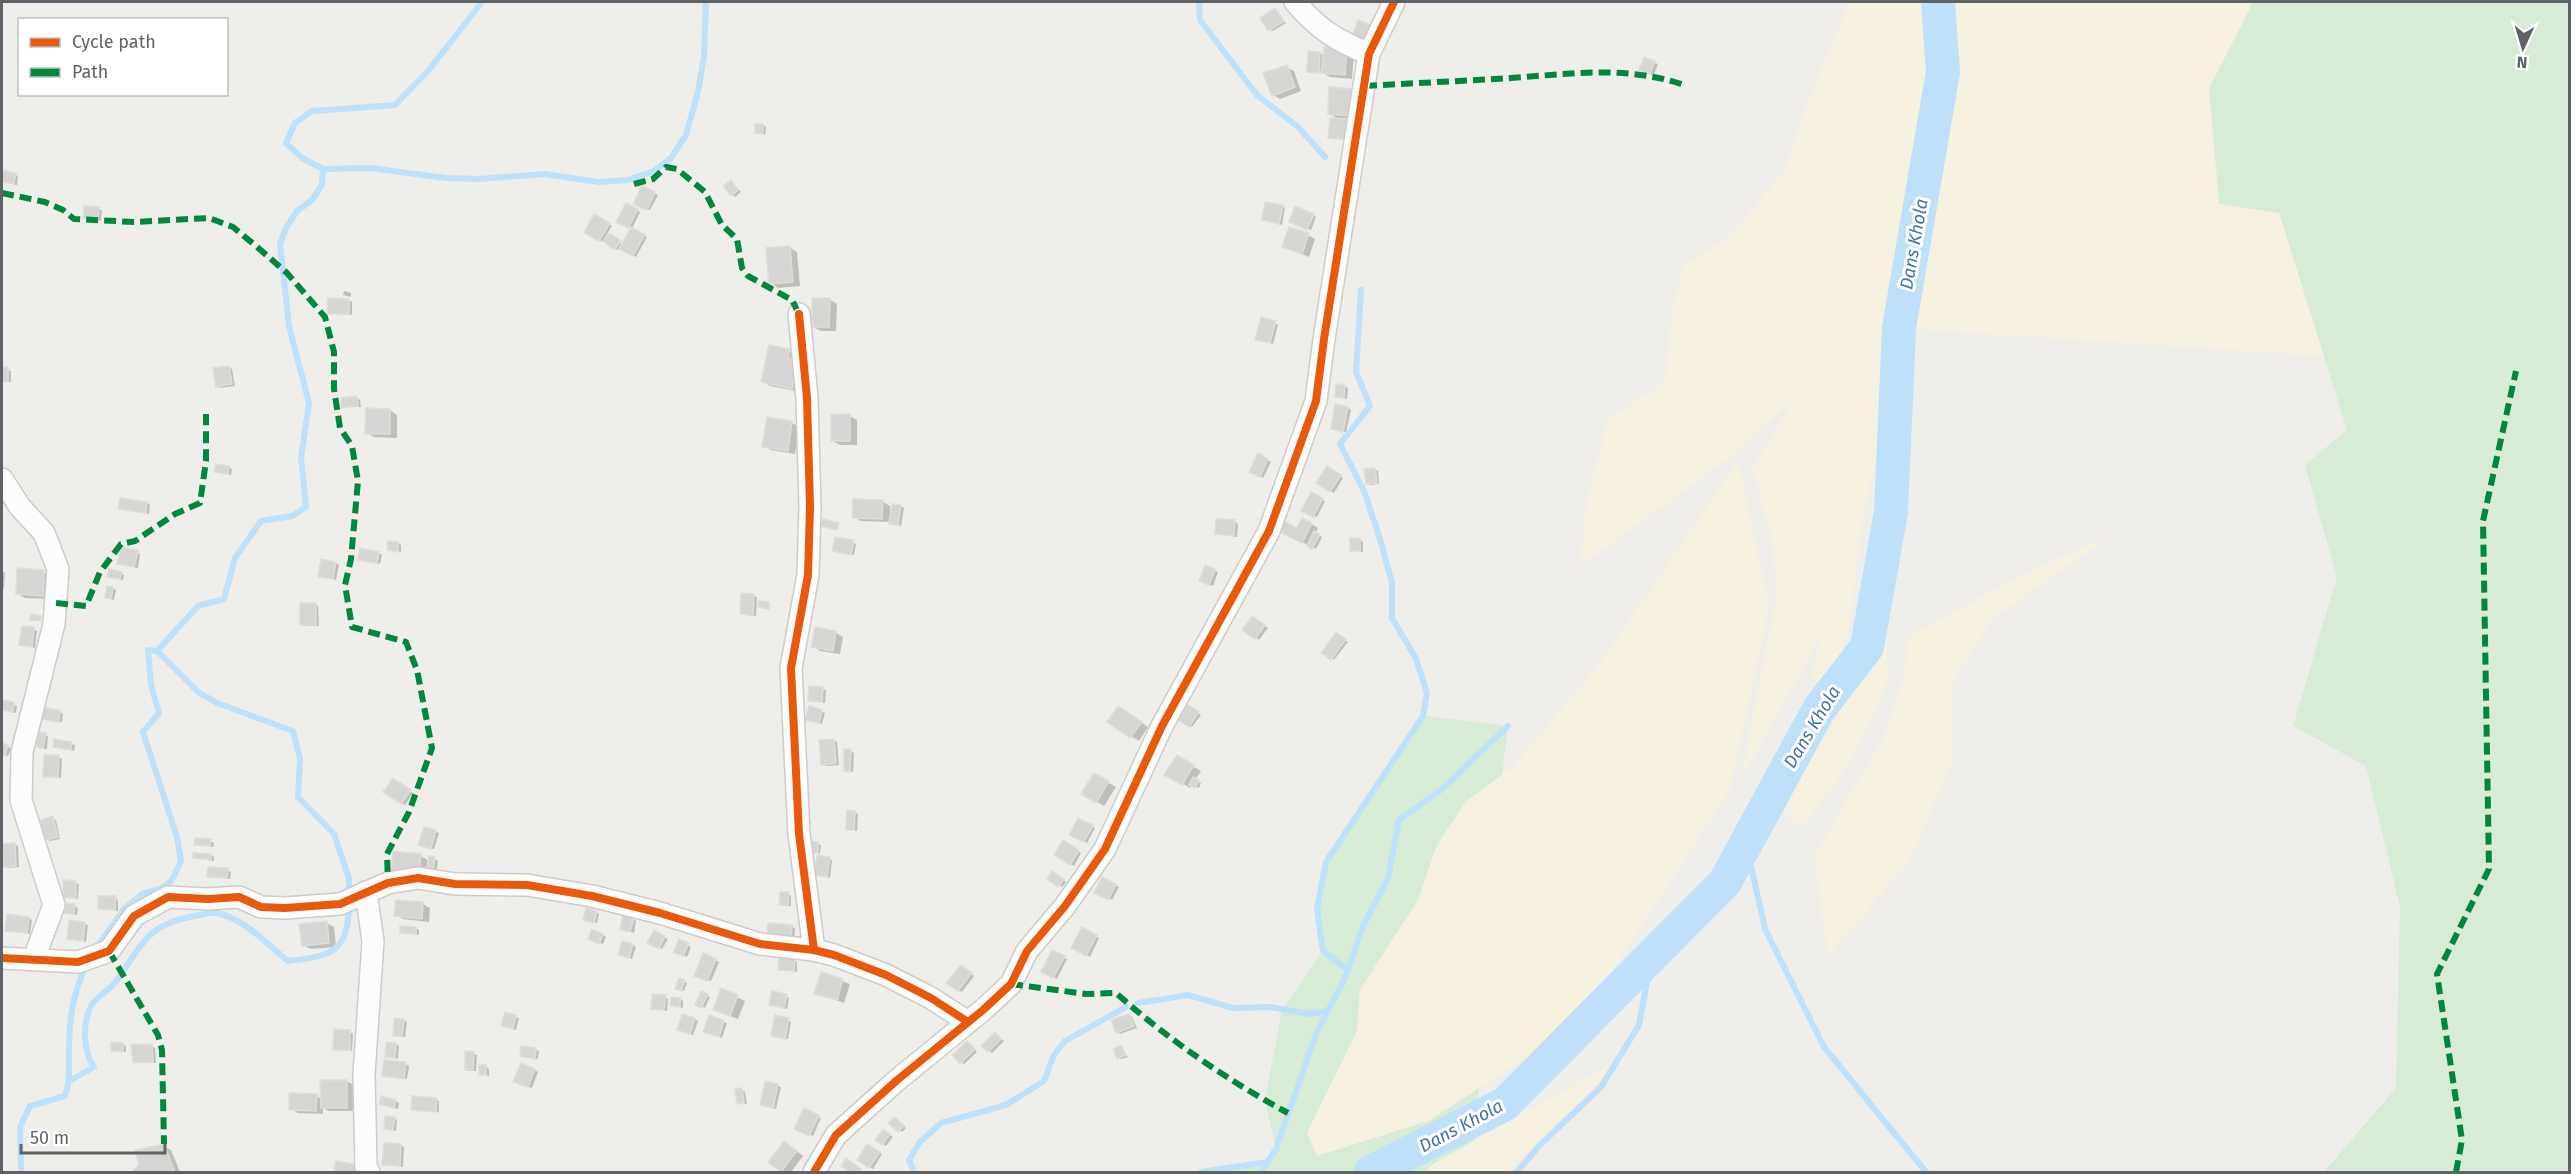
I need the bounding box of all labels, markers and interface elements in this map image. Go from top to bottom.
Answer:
legend [18,18,228,96]
north arrow [2493,18,2553,78]
text: Cycle path [72,31,156,53]
text: N [2516,53,2528,72]
text: Path [72,61,108,83]
water label: Dans Khola [1895,197,1933,291]
water label: Dans Khola [1779,682,1845,772]
water label: Dans Khola [1415,1095,1507,1157]
scale bar [21,1117,165,1155]
text: 50 m [30,1127,69,1149]

